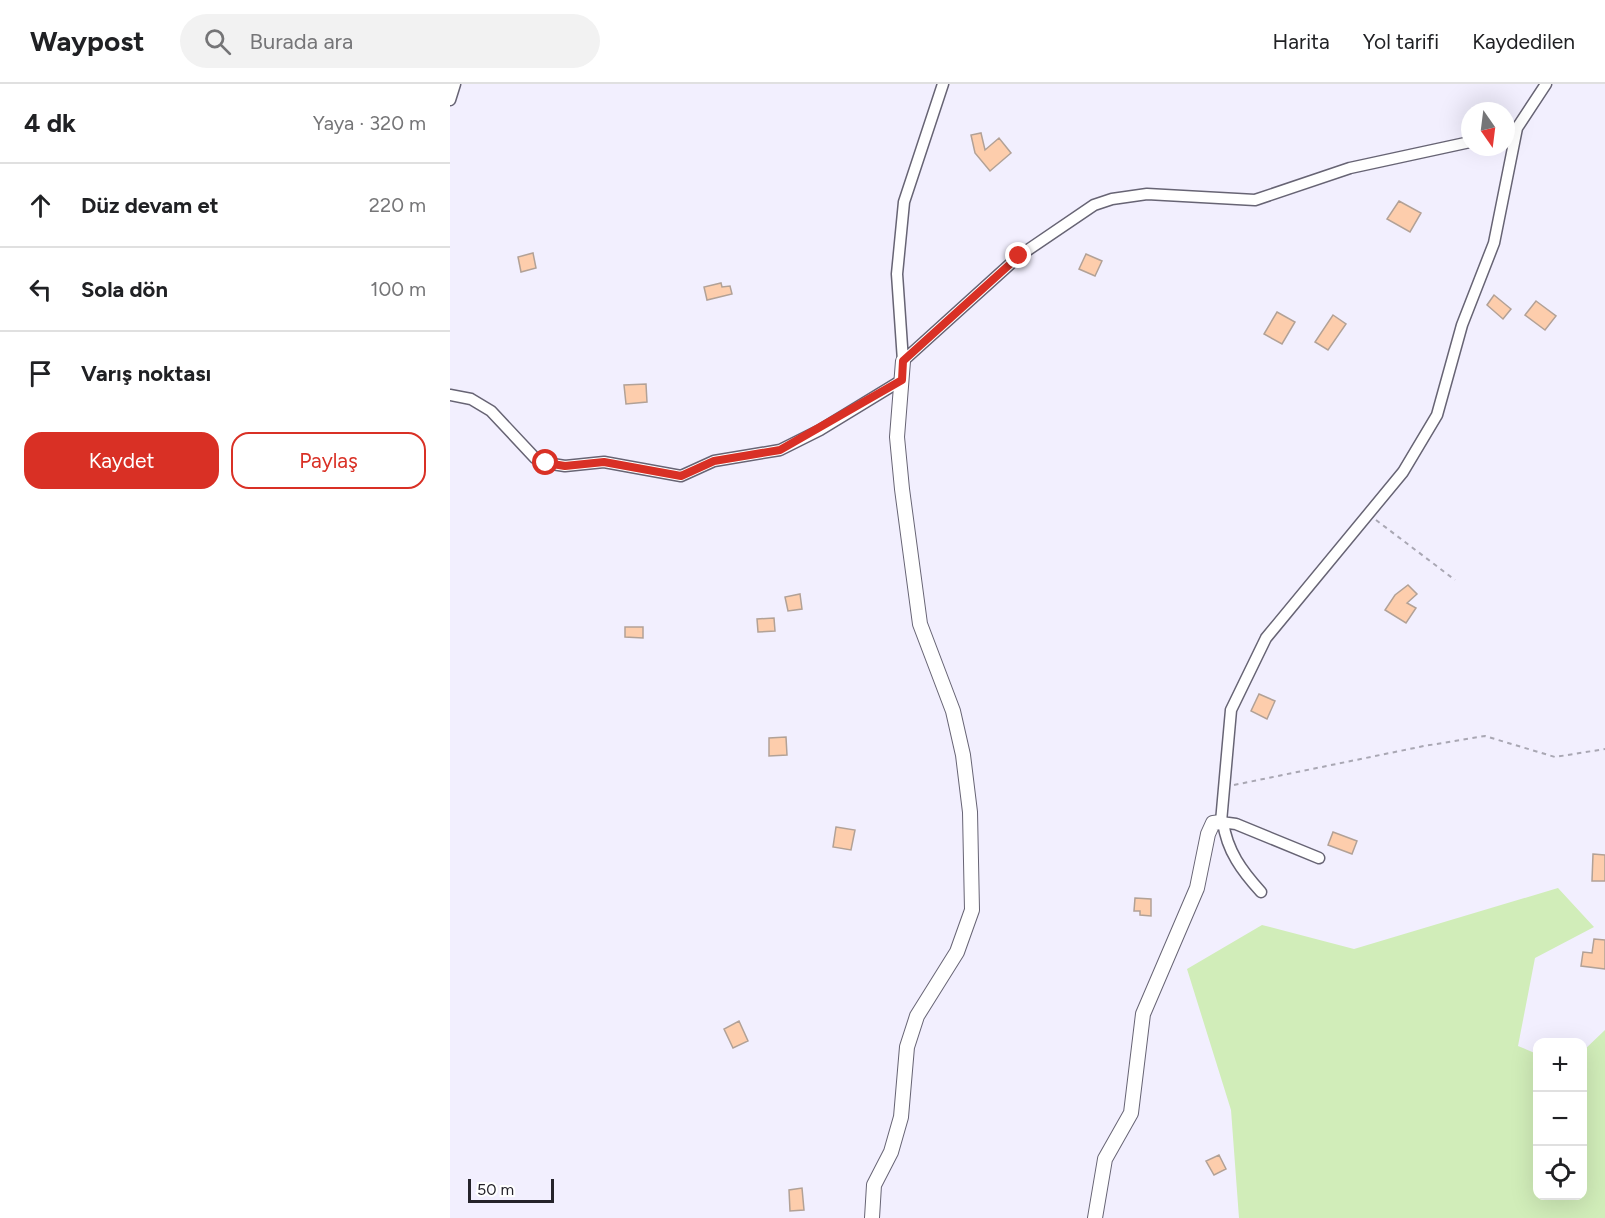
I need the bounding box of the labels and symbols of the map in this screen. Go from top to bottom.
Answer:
north arrow [1461,102,1515,156]
route end [1005,242,1031,268]
route start [532,449,558,475]
scale bar [468,1176,554,1204]

